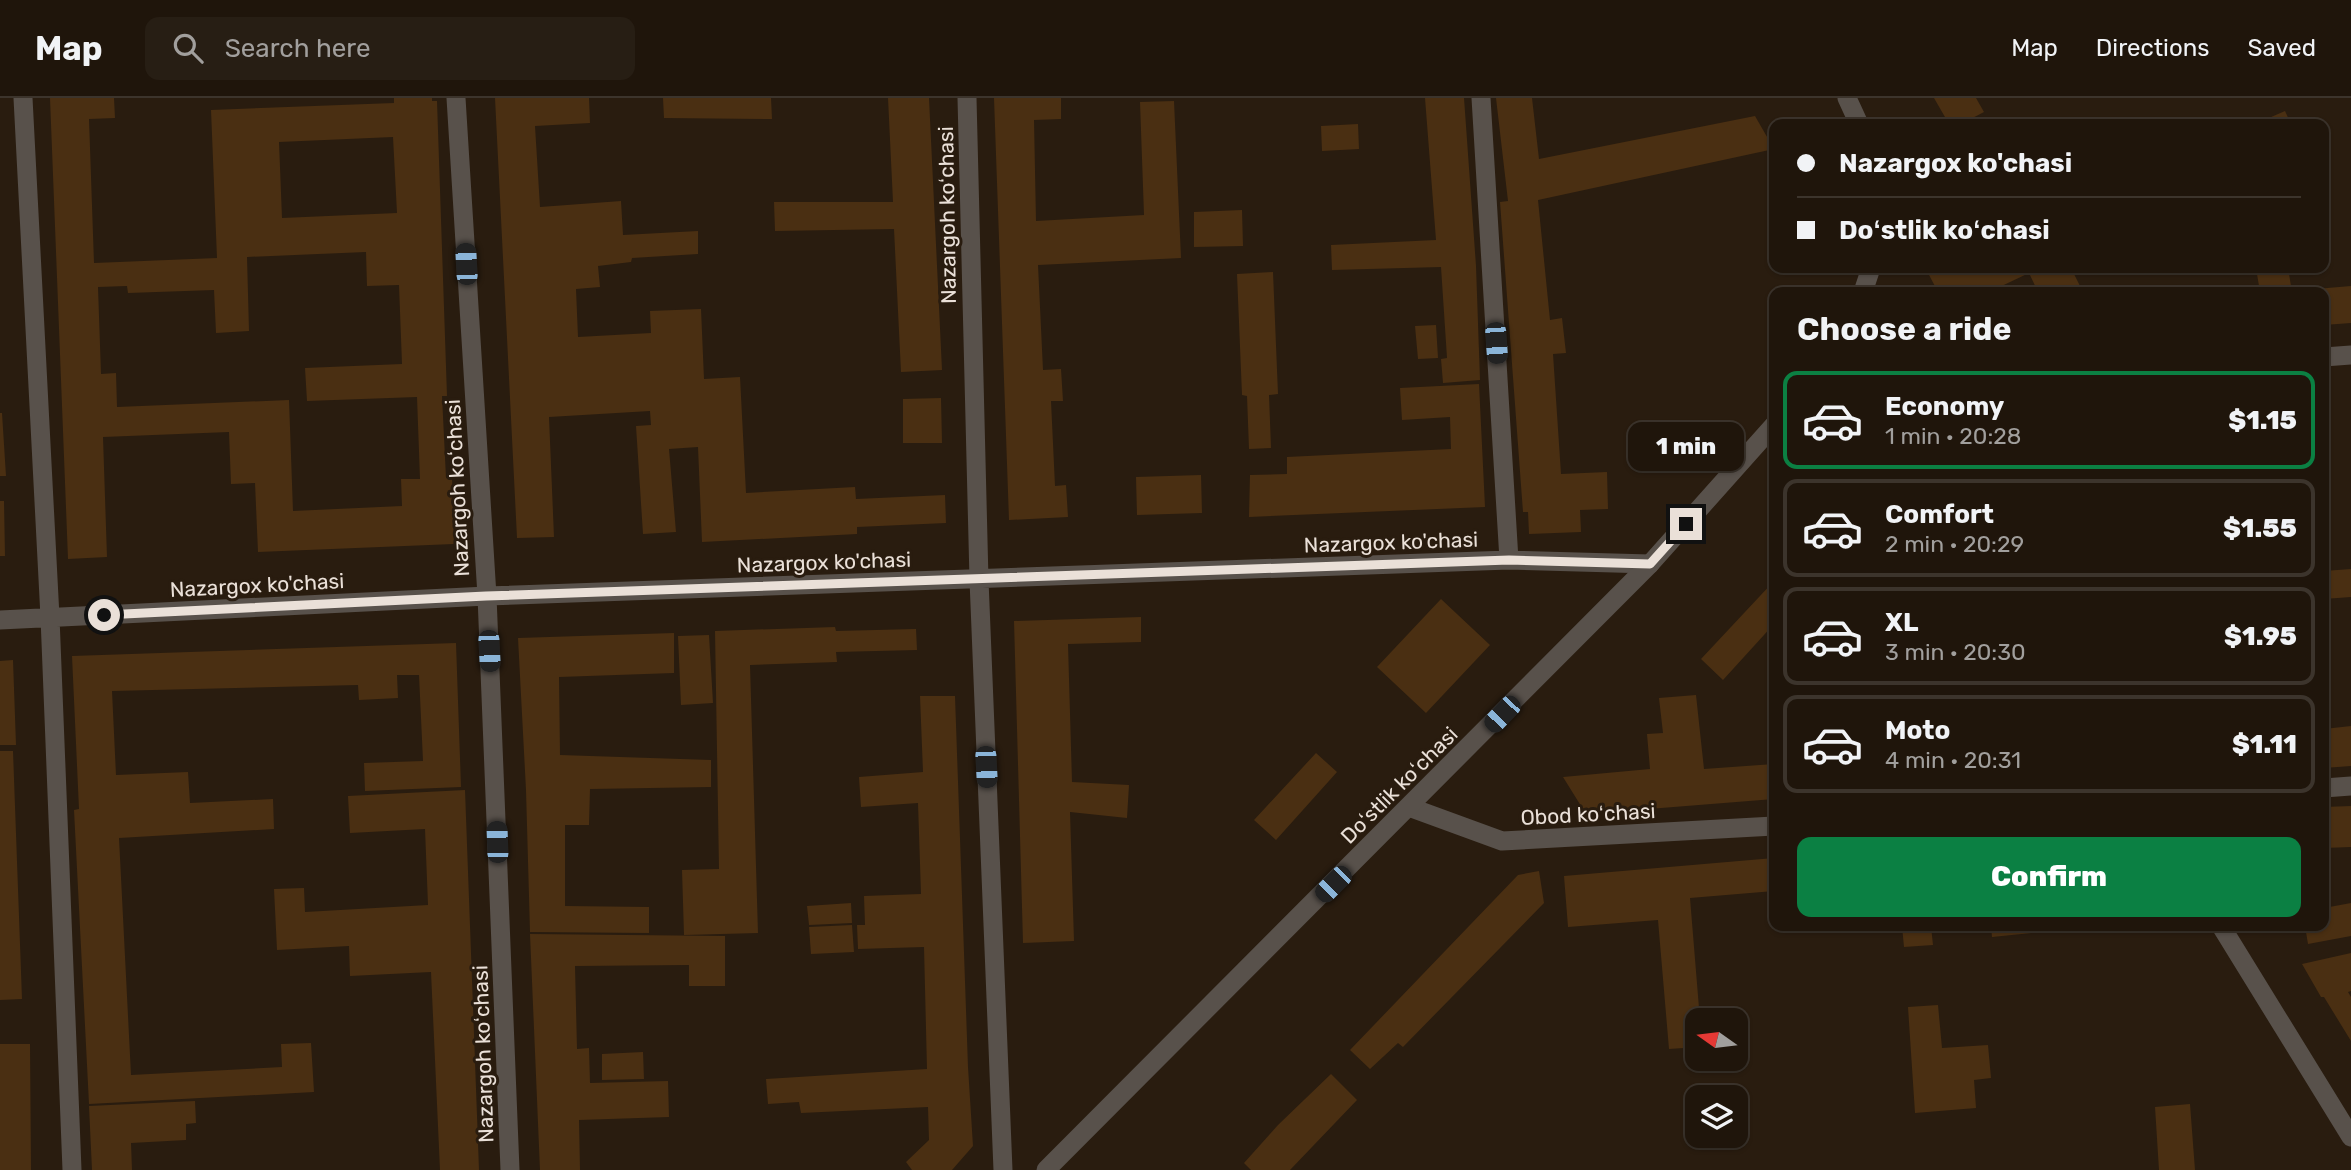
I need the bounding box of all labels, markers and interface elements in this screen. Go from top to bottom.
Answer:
search box [145,17,635,80]
text: Map [35,29,103,68]
icon: search [169,29,207,67]
text: Search here [225,33,370,64]
text: Map [2011,34,2058,62]
text: Directions [2096,34,2209,62]
text: Saved [2247,34,2316,62]
street label: Nazargoh koʻchasi [933,126,961,304]
text: Nazargox ko'chasi [1839,148,2072,179]
text: Doʻstlik koʻchasi [1839,215,2050,246]
car [455,242,478,286]
text: Choose a ride [1797,310,2011,348]
car [1485,321,1508,365]
icon: car [1801,389,1864,452]
text: Economy [1885,391,2004,422]
street label: Nazargoh koʻchasi [440,399,474,577]
text: $1.15 [2228,405,2297,436]
callout: 1 min [1628,422,1744,472]
text: 1 min · 20:28 [1885,422,2021,450]
text: 1 min [1656,432,1716,460]
icon: car [1801,497,1864,560]
text: Comfort [1885,499,1994,530]
route end [1670,508,1702,540]
text: $1.55 [2223,513,2297,544]
street label: Nazargox ko'chasi [1303,526,1479,558]
text: 2 min · 20:29 [1885,530,2024,558]
street label: Nazargox ko'chasi [736,546,912,578]
street label: Nazargox ko'chasi [169,568,345,602]
route start [88,599,120,631]
icon: car [1801,605,1864,668]
text: XL [1885,607,1918,638]
text: $1.95 [2224,621,2297,652]
car [478,629,501,673]
text: 3 min · 20:30 [1885,638,2026,666]
car [1480,692,1525,736]
icon: car [1801,713,1864,776]
text: Moto [1885,715,1950,746]
street label: Doʻstlik koʻchasi [1335,721,1463,849]
text: $1.11 [2232,729,2297,760]
car [975,745,998,789]
text: 4 min · 20:31 [1885,746,2021,774]
street label: Obod koʻchasi [1520,798,1656,830]
car [486,821,509,863]
button: Confirm [1797,837,2301,917]
car [1311,862,1356,906]
street label: Nazargoh koʻchasi [467,965,499,1143]
north arrow [1685,1008,1748,1071]
map controls [1685,1008,1748,1148]
button: layers [1685,1085,1748,1148]

